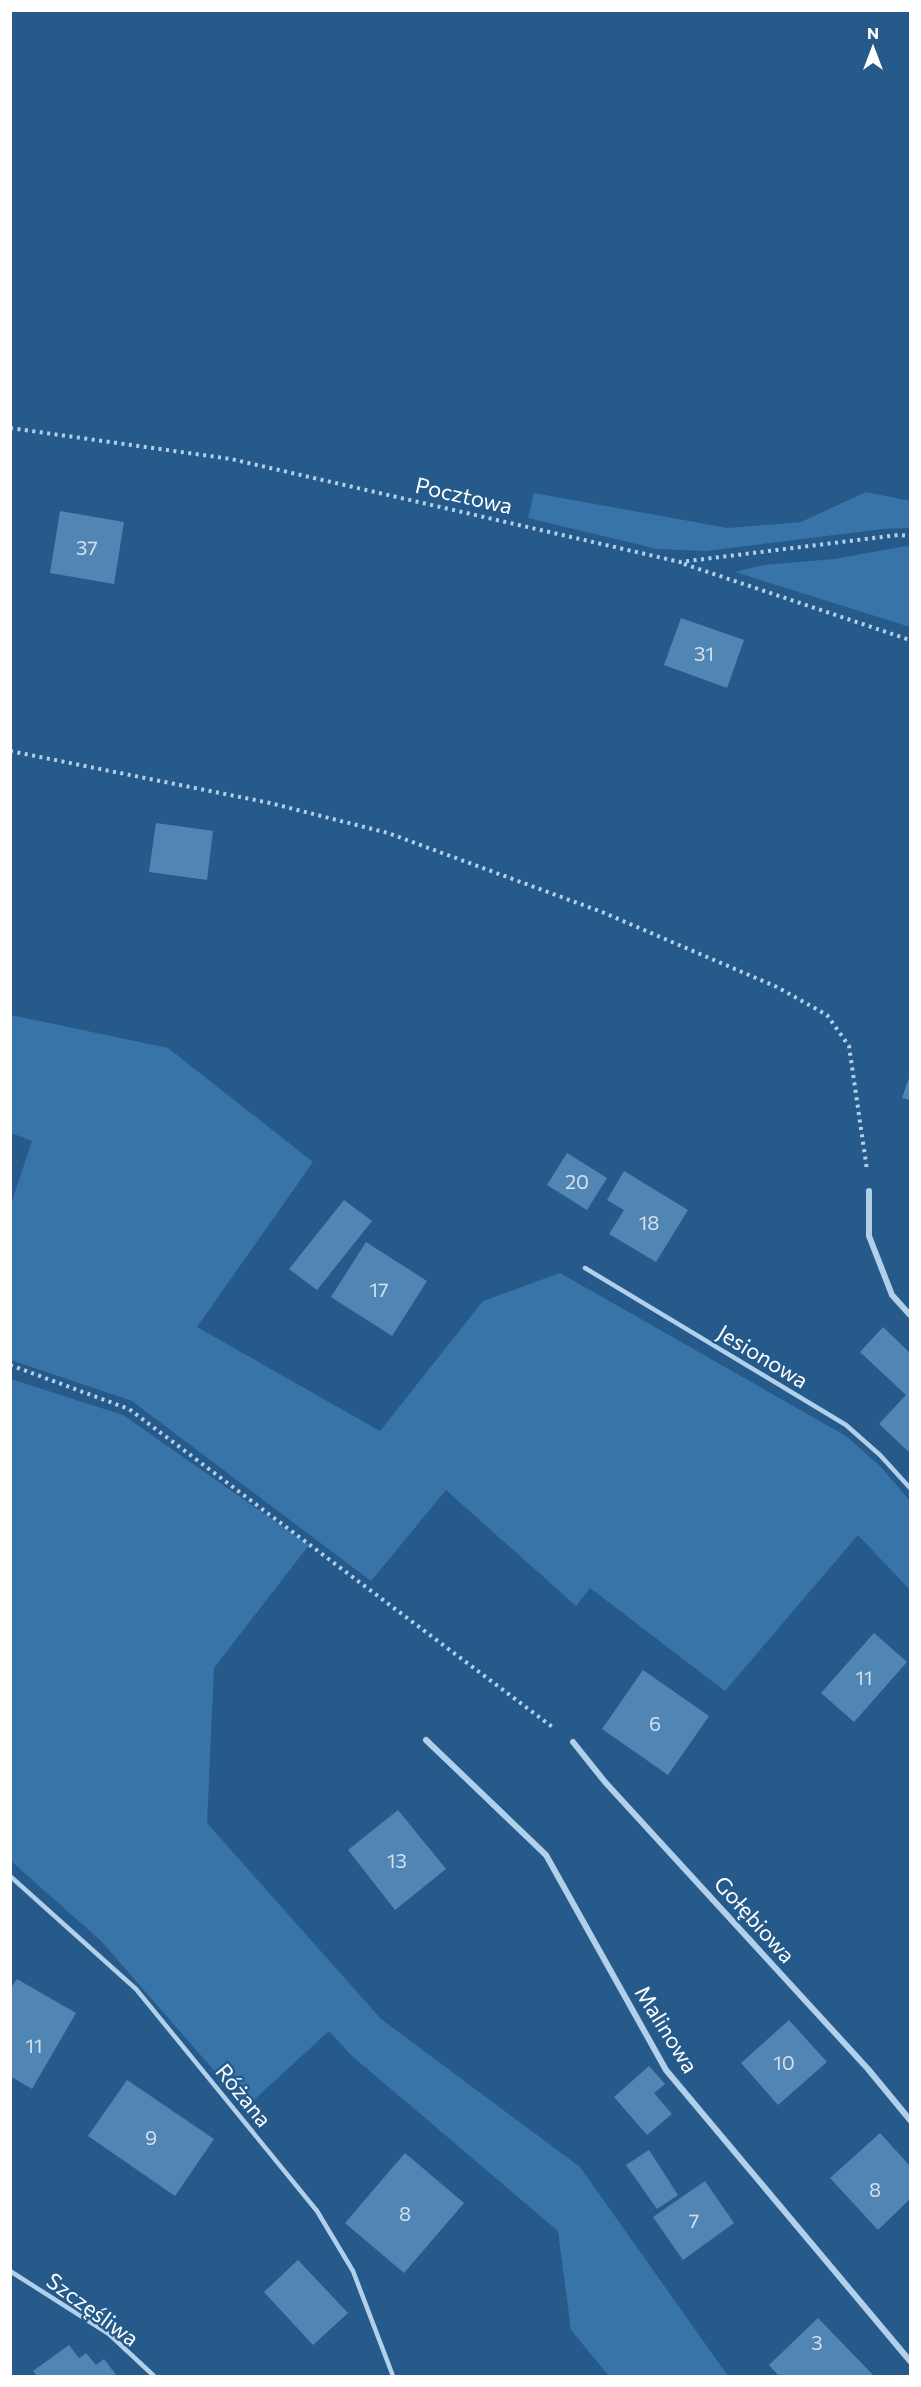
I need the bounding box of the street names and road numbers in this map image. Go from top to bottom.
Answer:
street label: Pocztowa [413,471,515,519]
street label: Jesionowa [713,1318,813,1394]
street label: Gołębiowa [709,1870,801,1968]
street label: Malinowa [630,1980,704,2078]
street label: Różana [210,2058,278,2132]
street label: Szczęśliwa [42,2267,144,2351]

